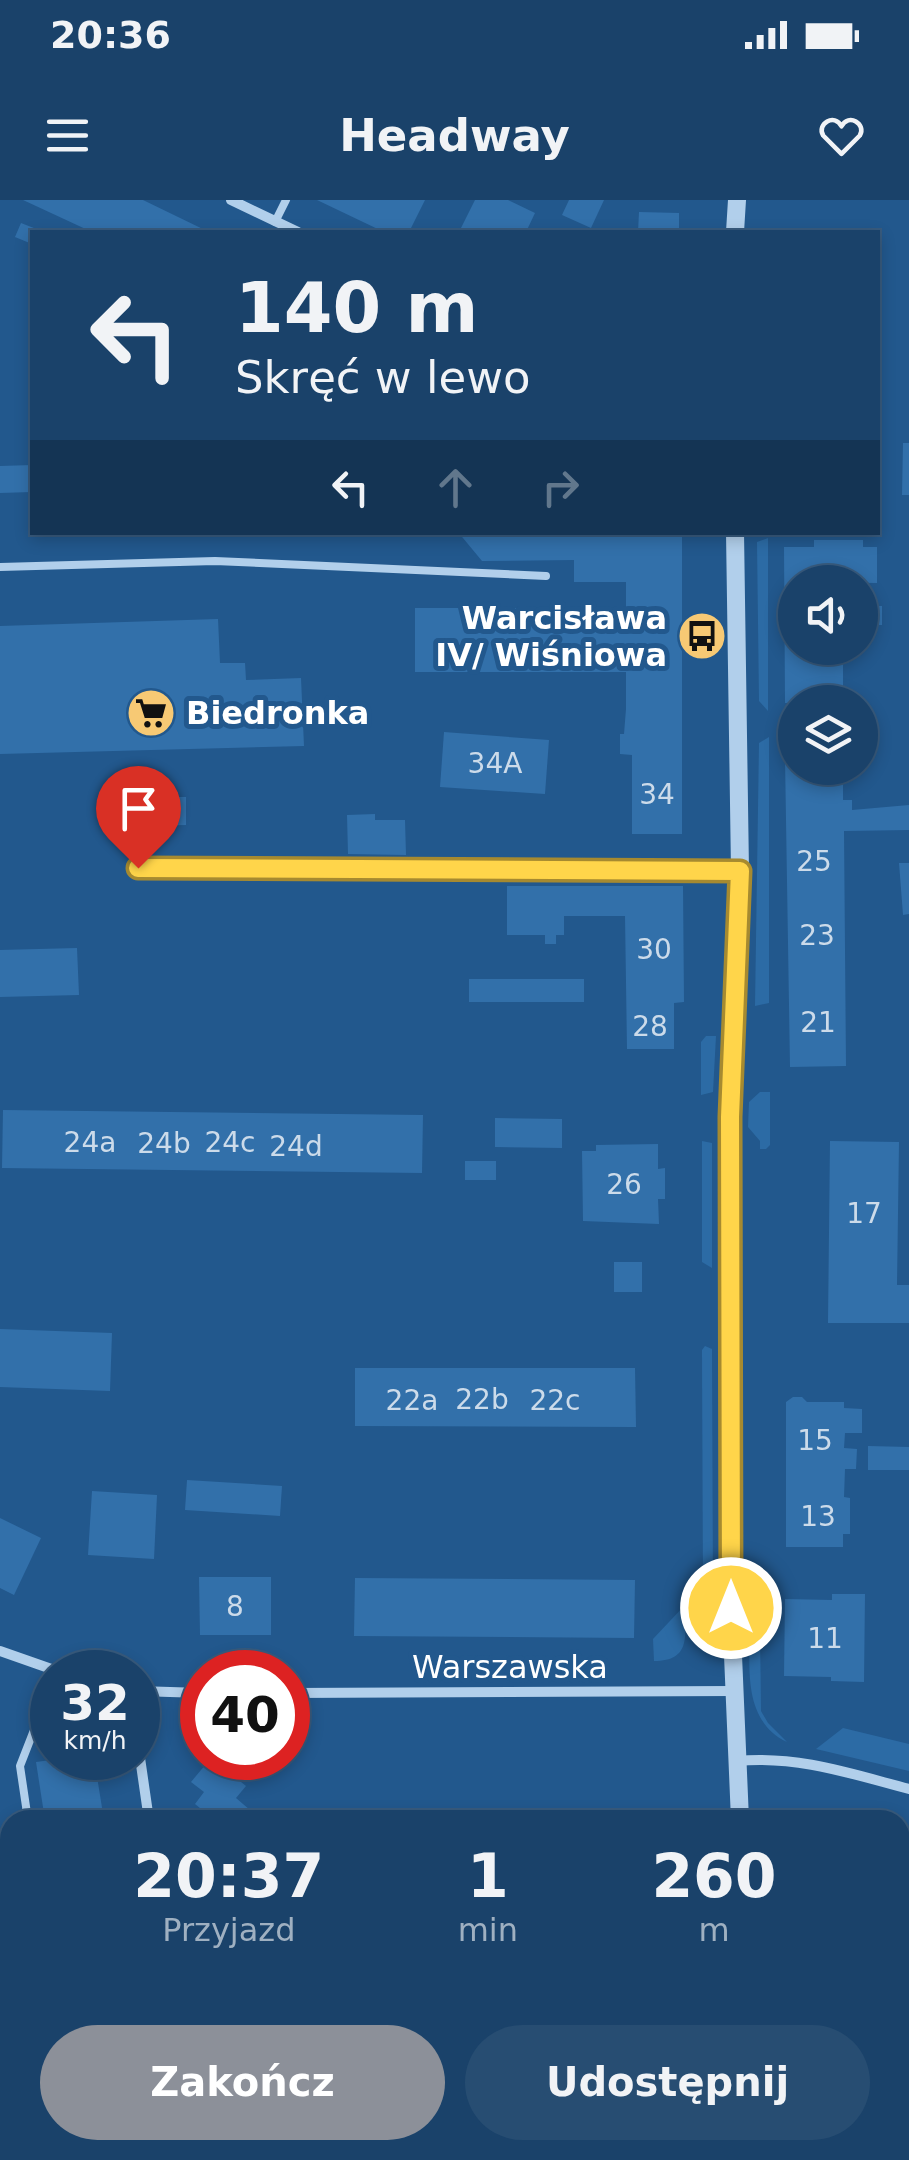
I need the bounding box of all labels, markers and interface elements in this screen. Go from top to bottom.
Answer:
text: 20:36 [50,13,171,57]
icon: menu [40,108,95,163]
icon: heart [814,108,869,163]
text: Headway [339,109,570,162]
text: 140 m [235,267,478,349]
icon: left [70,270,200,400]
text: Skręć w lewo [235,351,531,404]
icon: left [323,460,378,515]
icon: ahead [428,460,483,515]
icon: right [533,460,588,515]
map controls [778,565,878,785]
button: sound [778,565,878,665]
place label: Warcisława IV/ Wiśniowa [435,599,667,674]
bus stop icon: Warcisława IV/ Wiśniowa [676,610,728,662]
button: layers [778,685,878,785]
supermarket icon: Biedronka [125,687,177,739]
place label: Biedronka [186,694,369,732]
house number: 34A [468,747,522,780]
pin [96,766,181,869]
house number: 34 [639,778,675,811]
icon: arrive [111,781,166,836]
house number: 25 [796,845,832,878]
house number: 23 [799,919,835,952]
house number: 30 [636,933,672,966]
house number: 21 [800,1006,836,1039]
house number: 28 [632,1010,668,1043]
house number: 24a [64,1126,116,1159]
house number: 24c [204,1126,256,1159]
house number: 24b [137,1127,191,1160]
house number: 24d [269,1130,323,1163]
house number: 26 [606,1168,642,1201]
house number: 17 [846,1197,882,1230]
house number: 22b [455,1383,509,1416]
house number: 22a [386,1384,438,1417]
house number: 22c [529,1384,581,1417]
house number: 15 [797,1424,833,1457]
house number: 13 [800,1500,836,1533]
position arrow [679,1556,783,1660]
house number: 8 [226,1590,244,1623]
house number: 11 [807,1622,843,1655]
street label: Warszawska [412,1648,608,1686]
speed limit sign: 40 [180,1650,310,1780]
text: 32 [60,1674,130,1732]
text: km/h [63,1726,127,1755]
text: 20:37 [133,1841,324,1911]
text: 1 [467,1841,509,1911]
text: 260 [651,1841,777,1911]
text: Przyjazd [162,1911,295,1949]
text: min [458,1911,518,1949]
text: m [698,1911,730,1949]
button: Zakończ [40,2025,445,2140]
button: Udostępnij [465,2025,870,2140]

